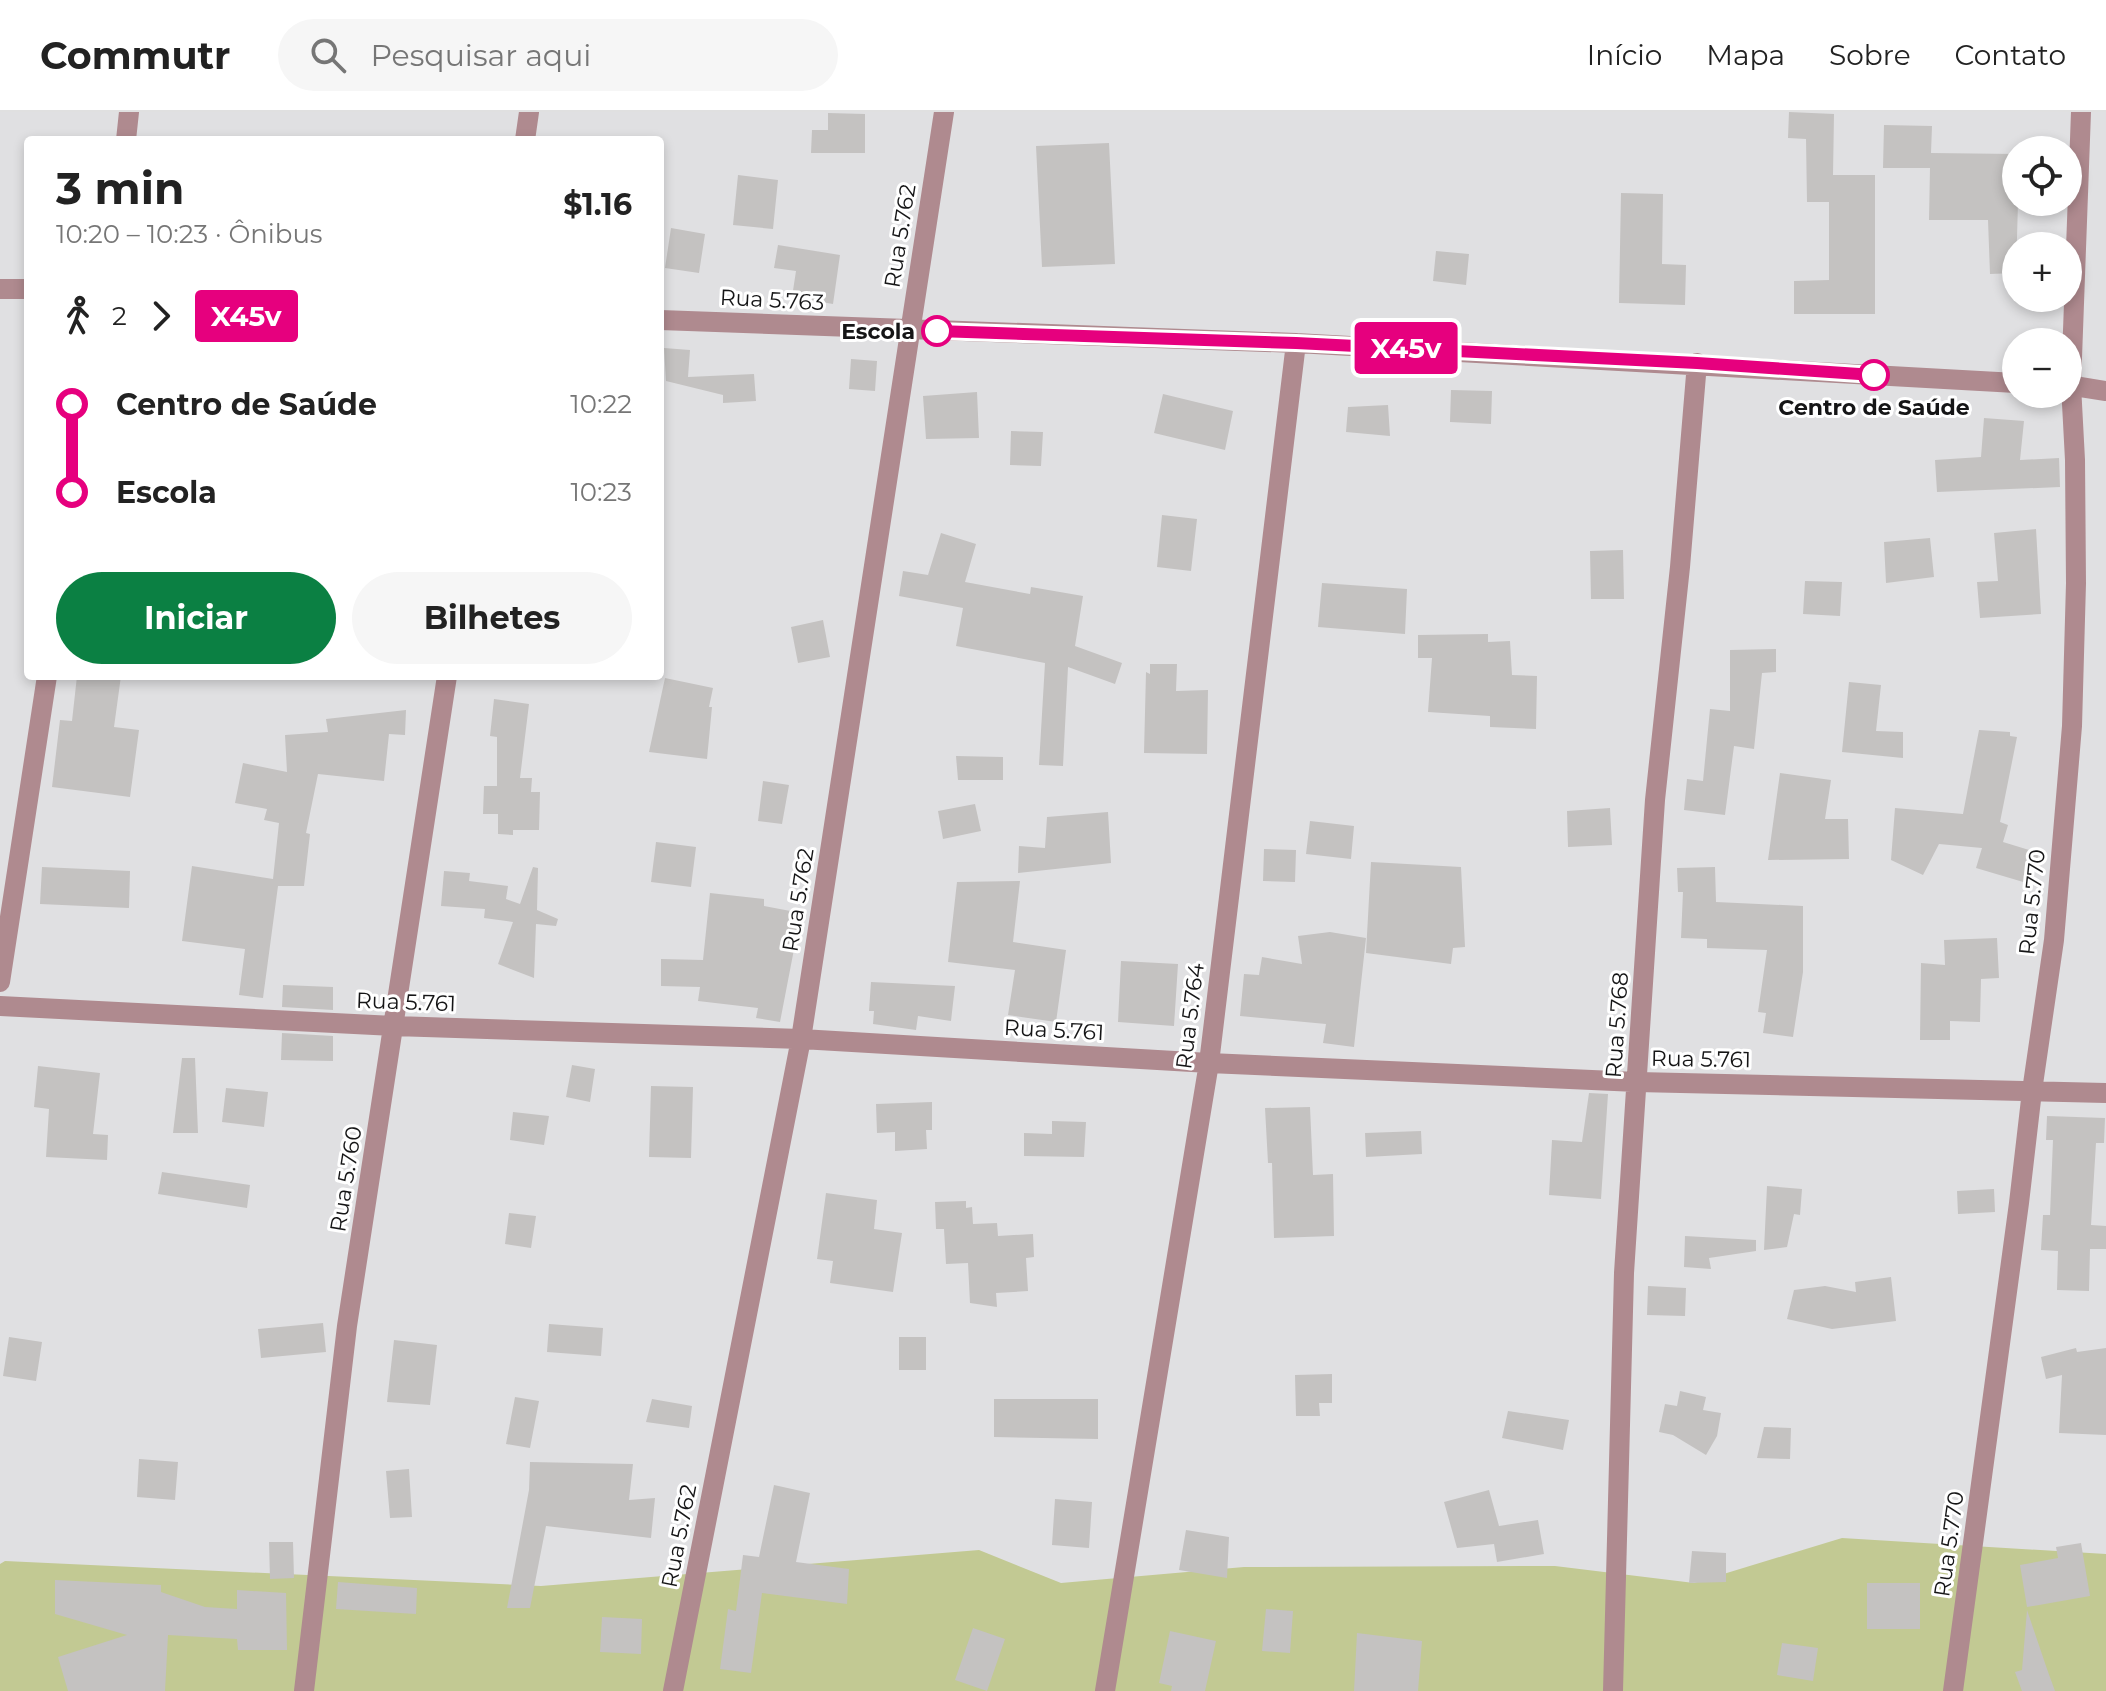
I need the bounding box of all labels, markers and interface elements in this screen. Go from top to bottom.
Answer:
search box [278,19,838,91]
text: Commutr [40,32,230,79]
icon: search [306,33,350,77]
text: Pesquisar aqui [370,37,591,74]
text: Início [1587,38,1662,72]
text: Mapa [1706,38,1785,72]
text: Sobre [1829,38,1911,72]
text: Contato [1955,38,2066,72]
map controls [2002,136,2082,408]
button: locate [2002,136,2082,216]
text: 3 min [56,161,184,215]
street label: Rua 5.762 [878,182,922,290]
text: $1.16 [563,186,632,223]
text: 10:20 – 10:23 · Ônibus [56,218,323,250]
button: + [2002,232,2082,312]
street label: Rua 5.763 [719,284,825,316]
icon: walk [56,294,100,338]
icon: forward [139,294,183,338]
text: X45v [211,299,282,333]
text: 2 [112,300,127,332]
marker: Escola [922,316,952,346]
place label: Escola [841,318,915,345]
line badge: X45v [1350,322,1462,374]
button: − [2002,328,2082,408]
text: X45v [1371,331,1441,365]
marker: Centro de Saúde [1859,360,1889,390]
text: Centro de Saúde [116,386,377,423]
text: 10:22 [570,388,632,420]
place label: Centro de Saúde [1778,394,1970,421]
text: Escola [116,474,217,511]
text: 10:23 [570,476,632,508]
button: Iniciar [56,572,336,664]
button: Bilhetes [352,572,632,664]
street label: Rua 5.762 [776,846,820,954]
street label: Rua 5.770 [2013,848,2051,956]
street label: Rua 5.764 [1170,961,1210,1071]
street label: Rua 5.768 [1600,971,1634,1079]
street label: Rua 5.761 [355,987,457,1017]
street label: Rua 5.761 [1003,1014,1105,1046]
street label: Rua 5.761 [1651,1045,1751,1073]
street label: Rua 5.760 [324,1124,368,1234]
street label: Rua 5.762 [656,1482,702,1590]
street label: Rua 5.770 [1928,1489,1970,1599]

